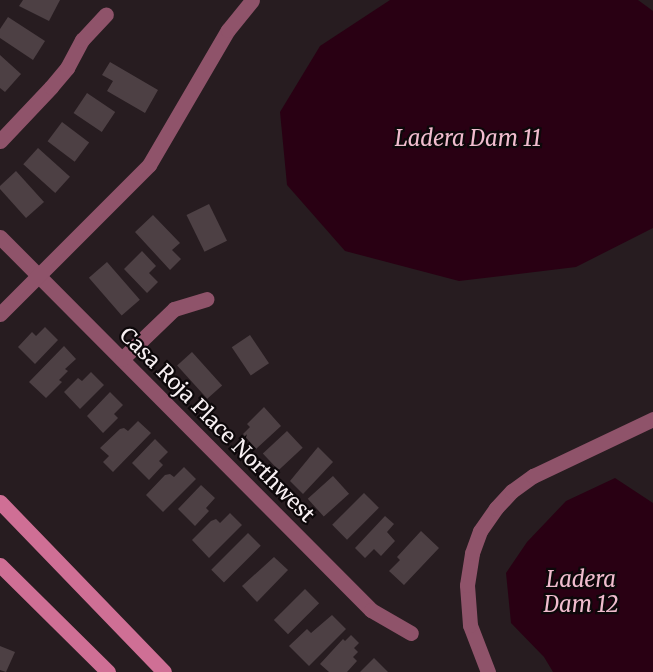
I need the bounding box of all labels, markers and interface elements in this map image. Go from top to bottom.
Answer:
water label: Ladera Dam 11 [395,126,541,152]
street label: Casa Roja Place Northwest [114,322,320,528]
water label: Ladera Dam 12 [543,566,619,618]

